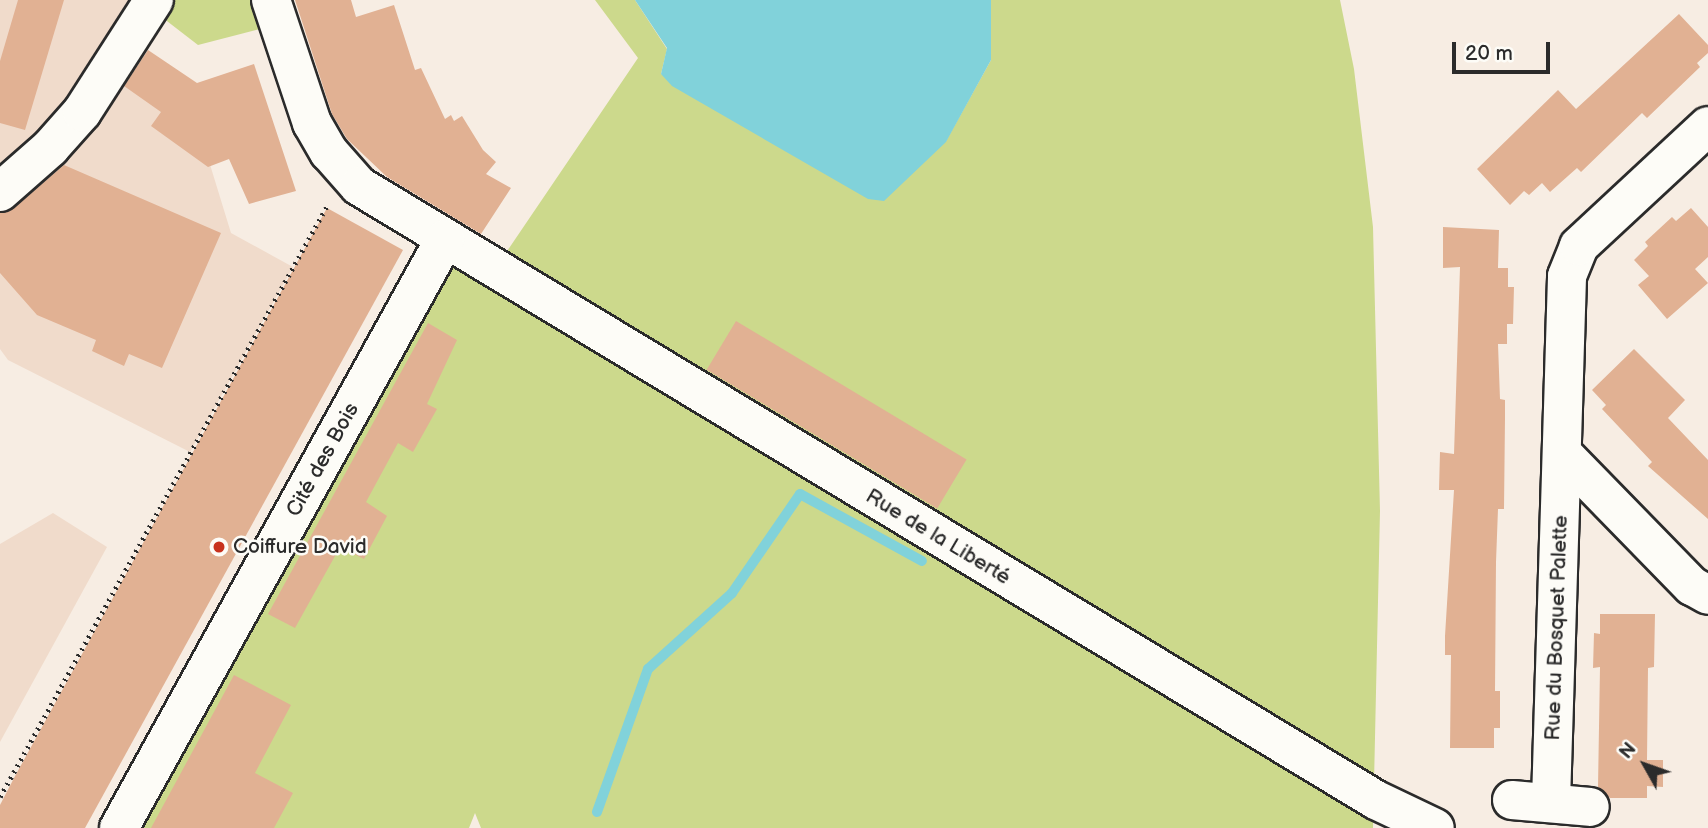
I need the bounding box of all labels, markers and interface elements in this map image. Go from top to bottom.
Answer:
scale bar [1456,28,1554,72]
text: 20 m [1465,41,1513,66]
street label: Cité des Bois [281,399,365,521]
street label: Rue de la Liberté [861,484,1015,590]
street label: Rue du Bosquet Palette [1540,515,1574,741]
place label: Coiffure David [233,534,367,560]
marker: Coiffure David [211,539,227,555]
north arrow [1610,730,1680,800]
text: N [1615,738,1642,764]

